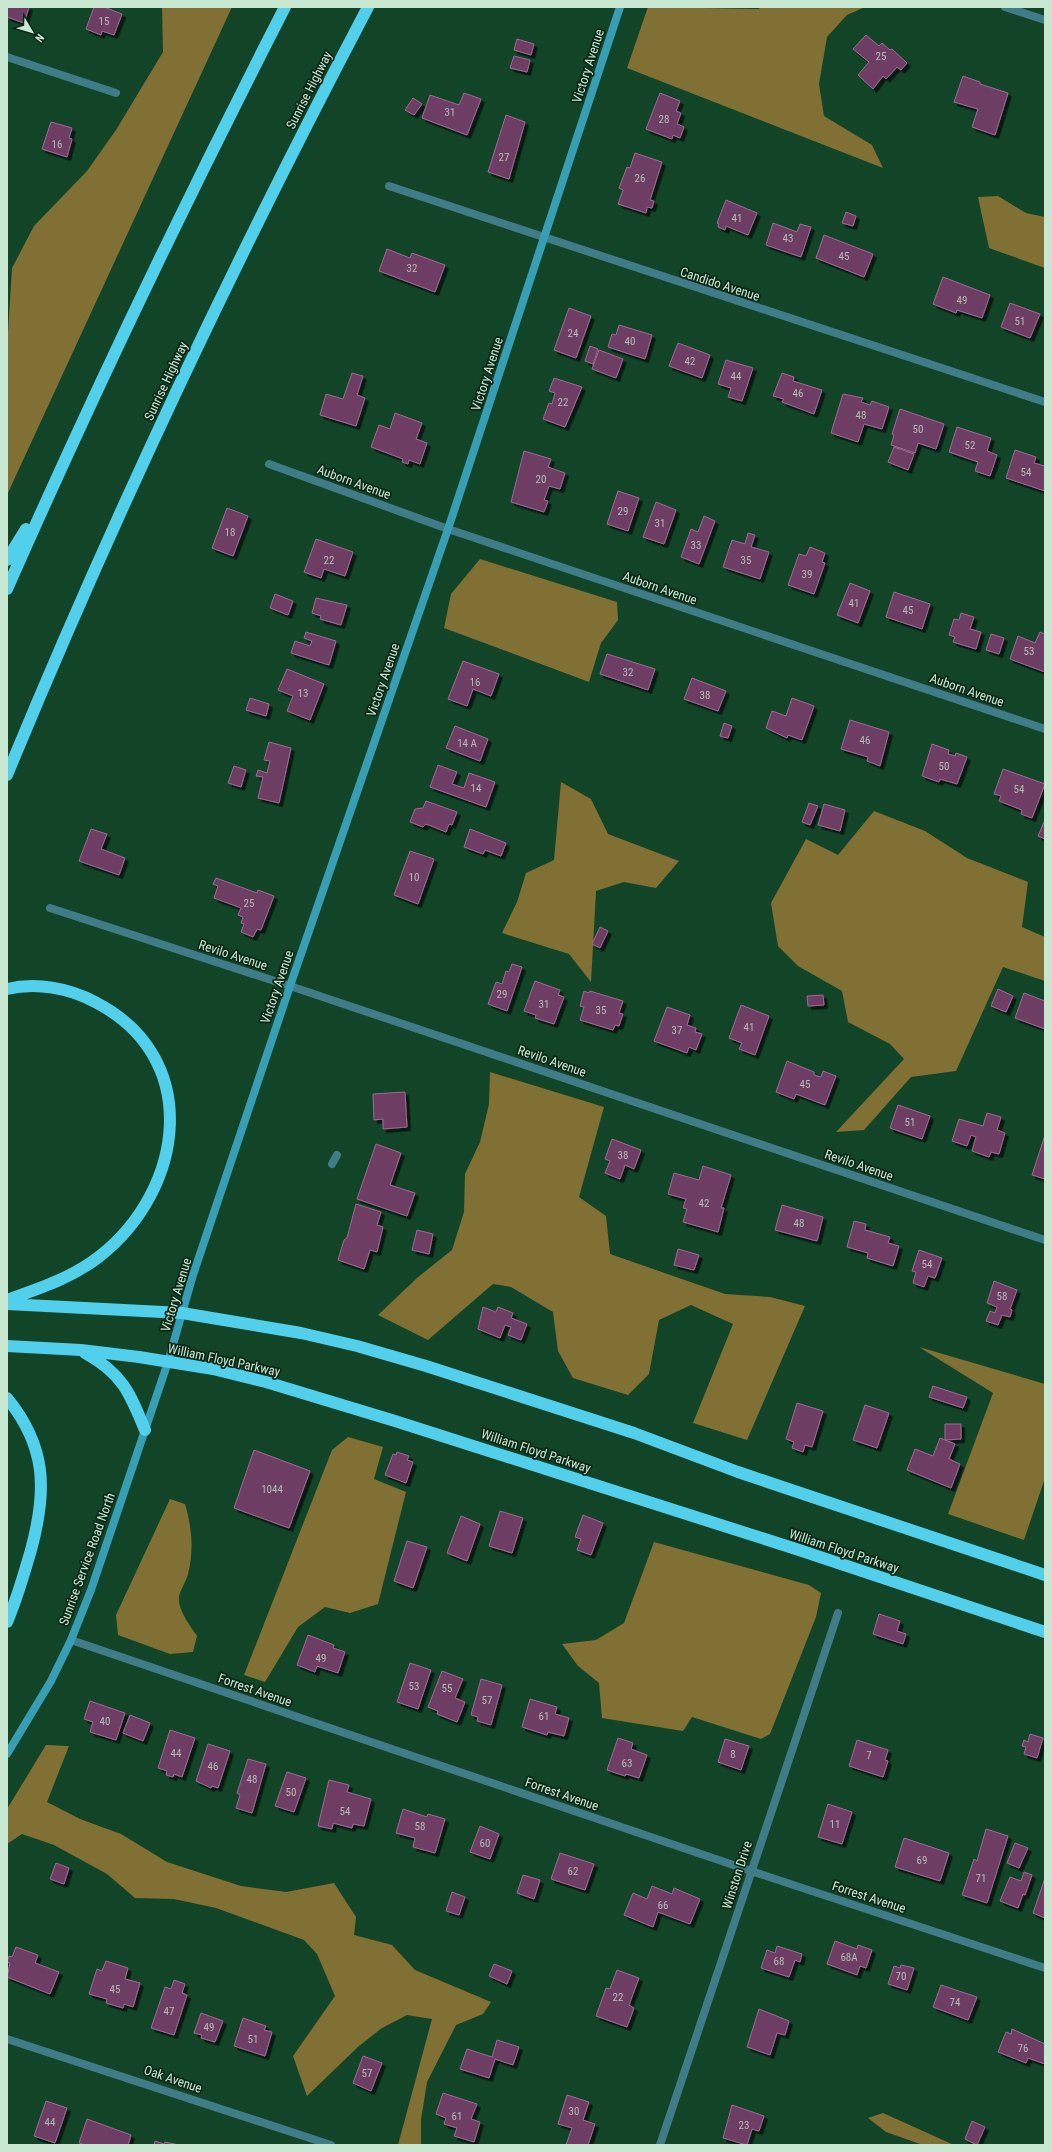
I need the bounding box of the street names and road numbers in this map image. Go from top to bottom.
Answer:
street label: Victory Avenue [569,27,607,105]
street label: Sunrise Highway [283,48,335,131]
street label: Candido Avenue [678,264,762,304]
street label: Victory Avenue [468,335,506,413]
street label: Sunrise Highway [141,339,191,423]
street label: Auborn Avenue [315,462,393,502]
street label: Auborn Avenue [621,568,699,608]
street label: Victory Avenue [363,641,403,719]
street label: Auborn Avenue [928,670,1006,710]
street label: Revilo Avenue [197,937,269,973]
street label: Victory Avenue [257,948,297,1026]
street label: Revilo Avenue [516,1042,588,1080]
street label: Revilo Avenue [823,1146,895,1184]
street label: Victory Avenue [158,1256,194,1334]
street label: William Floyd Parkway [166,1341,282,1379]
street label: William Floyd Parkway [479,1426,593,1476]
street label: Sunrise Service Road North [56,1491,118,1627]
street label: William Floyd Parkway [787,1526,901,1576]
street label: Forrest Avenue [216,1670,294,1710]
street label: Forrest Avenue [523,1774,601,1814]
street label: Winston Drive [719,1839,755,1911]
street label: Forrest Avenue [830,1878,908,1916]
street label: Oak Avenue [142,2062,204,2096]

